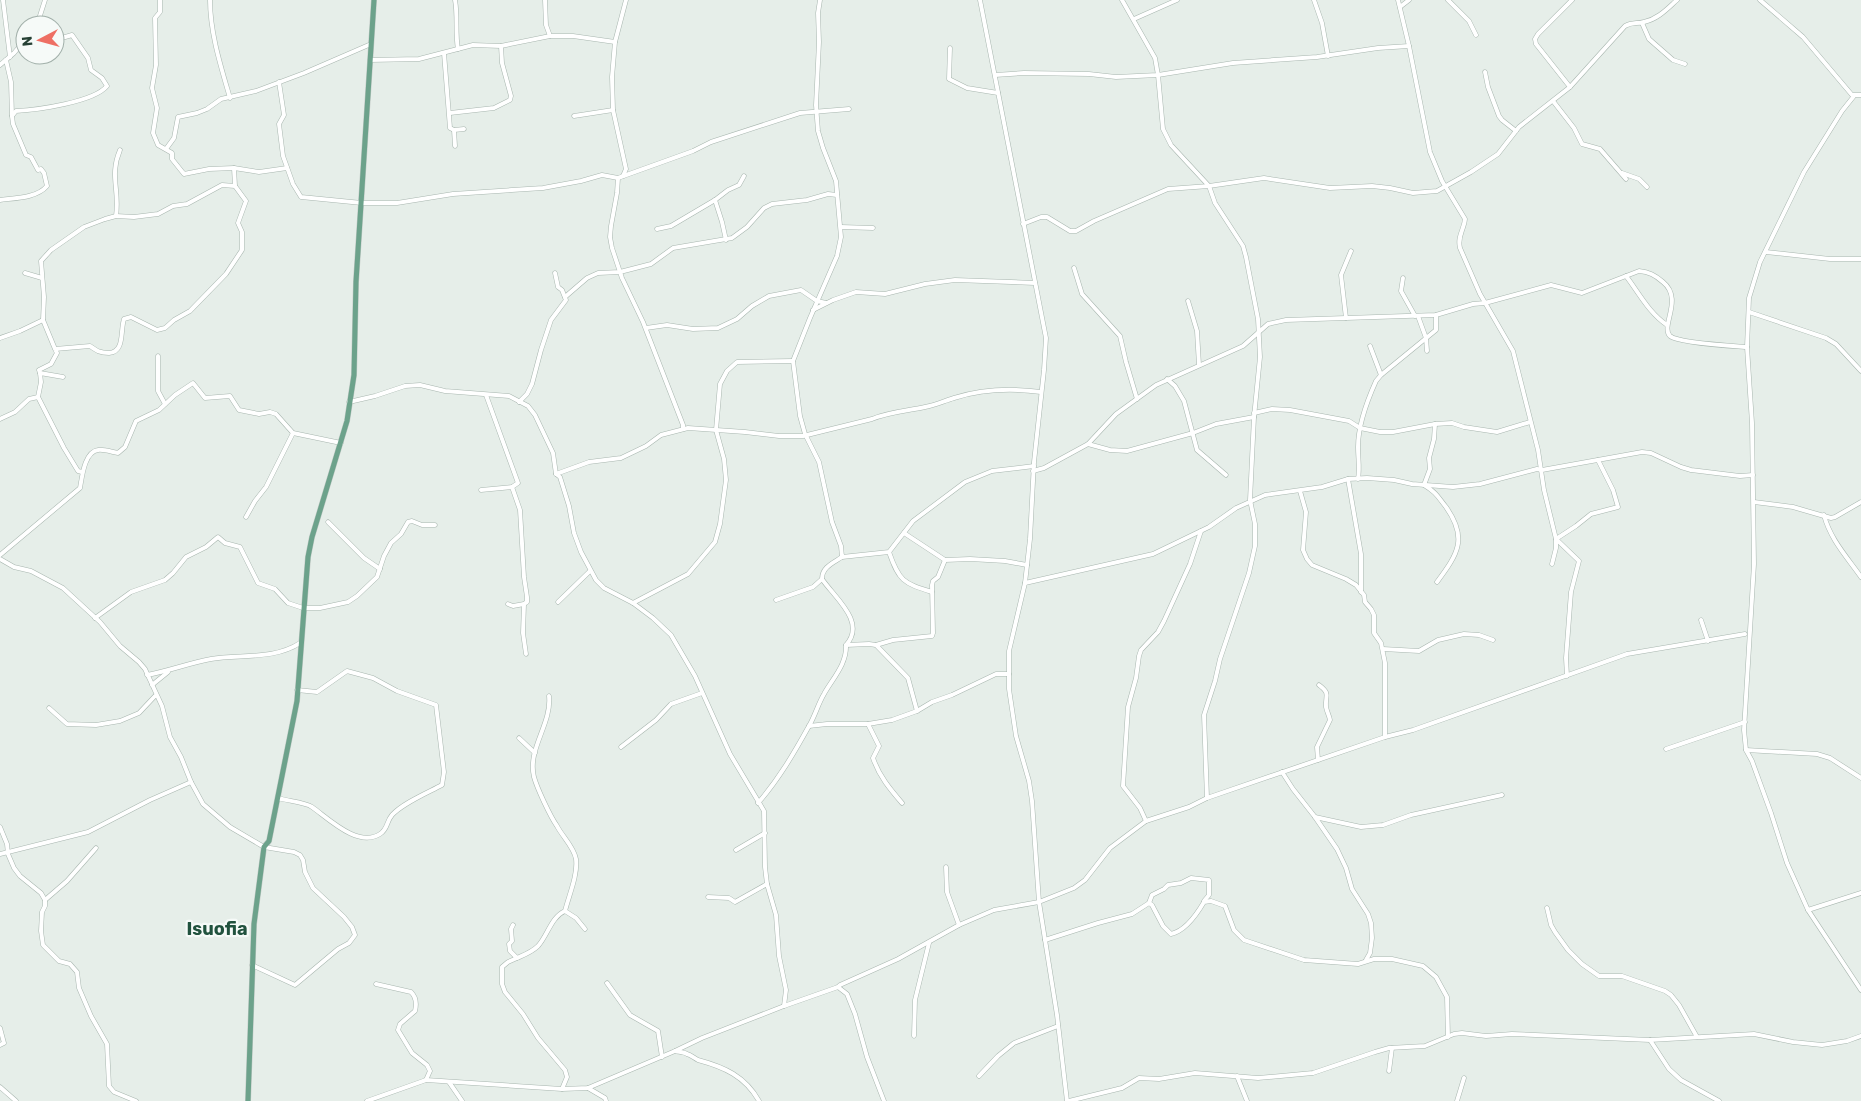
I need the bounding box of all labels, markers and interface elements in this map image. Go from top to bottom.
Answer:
north arrow [15,15,65,65]
text: N [19,35,37,47]
district label: Isuofia [186,918,248,940]

